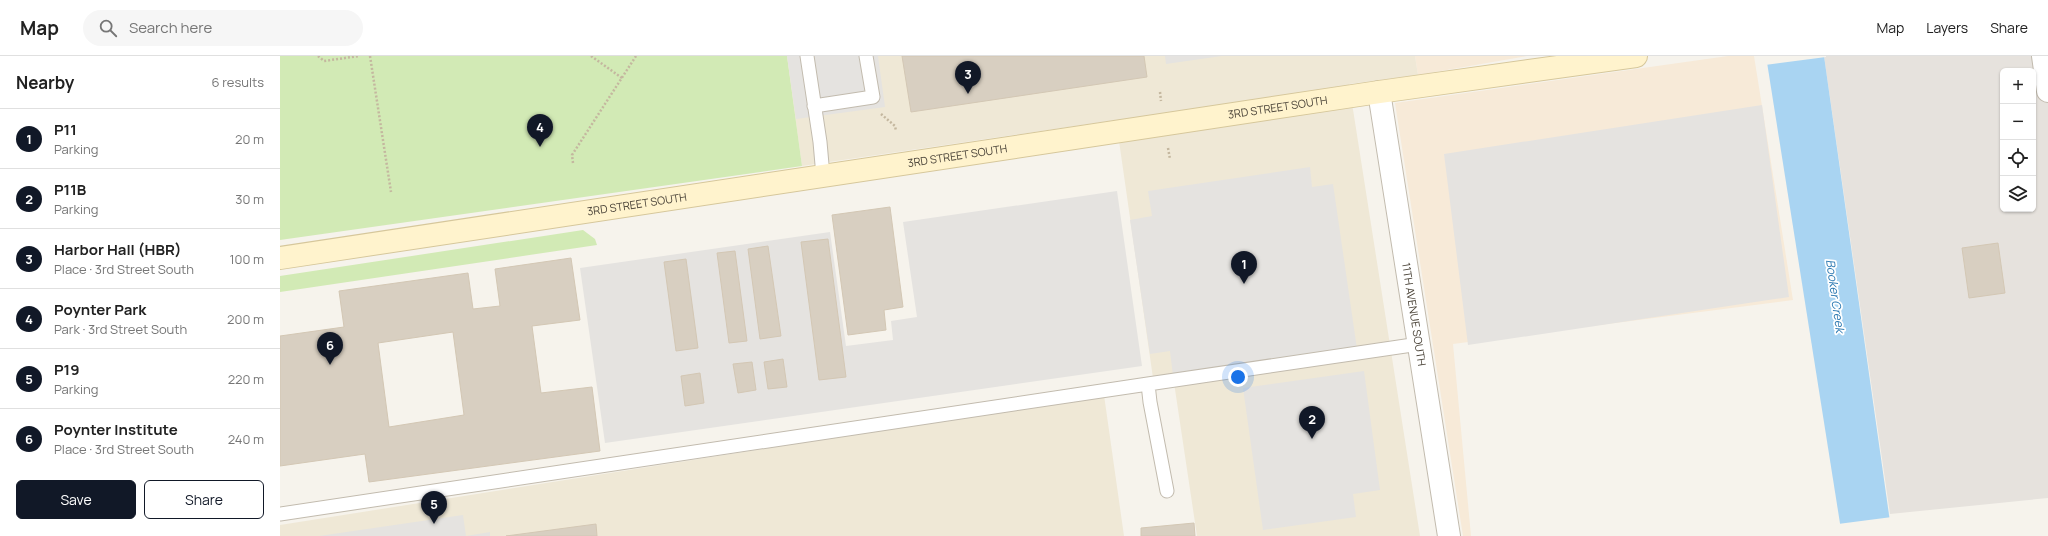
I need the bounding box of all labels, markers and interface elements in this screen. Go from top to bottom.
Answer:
search box [83,10,363,46]
text: Map [20,15,59,41]
icon: search [97,17,119,39]
text: Search here [129,17,212,38]
text: Map [1876,18,1904,37]
text: Layers [1926,18,1968,37]
text: Share [1990,18,2028,37]
pin: 3 [955,61,981,94]
map controls [2000,68,2036,212]
button: + [2000,68,2036,104]
text: Nearby [16,71,74,94]
text: 6 results [212,73,264,91]
street label: 3RD STREET SOUTH [1227,92,1328,122]
button: − [2000,104,2036,140]
pin: 4 [527,114,553,147]
text: P11 [54,119,77,140]
text: 1 [26,130,32,148]
text: 20 m [235,130,264,148]
text: Parking [54,140,98,158]
street label: 3RD STREET SOUTH [906,140,1008,170]
button: locate [2000,140,2036,176]
button: layers [2000,176,2036,212]
text: P11B [54,179,86,200]
street label: 3RD STREET SOUTH [586,189,688,219]
text: 2 [25,190,33,208]
text: 30 m [235,190,264,208]
text: Parking [54,200,98,218]
text: Harbor Hall (HBR) [54,239,182,260]
text: 3 [25,250,33,268]
text: 100 m [229,250,264,268]
pin: 1 [1231,251,1257,284]
water label: Booker Creek [1822,258,1849,336]
text: Place · 3rd Street South [54,260,194,278]
street label: 11TH AVENUE SOUTH [1399,261,1430,367]
text: Poynter Park [54,299,146,320]
text: 4 [25,310,33,328]
text: 200 m [227,310,264,328]
text: Park · 3rd Street South [54,320,187,338]
pin: 6 [317,332,343,365]
text: P19 [54,359,79,380]
your location [1228,367,1248,387]
text: 5 [25,370,33,388]
text: 220 m [228,370,264,388]
text: Parking [54,380,98,398]
pin: 2 [1299,406,1325,439]
text: Poynter Institute [54,419,178,440]
text: 6 [25,430,33,448]
text: 240 m [228,430,264,448]
text: Place · 3rd Street South [54,440,194,458]
button: Save [16,480,136,519]
button: Share [144,480,264,519]
pin: 5 [421,491,447,524]

